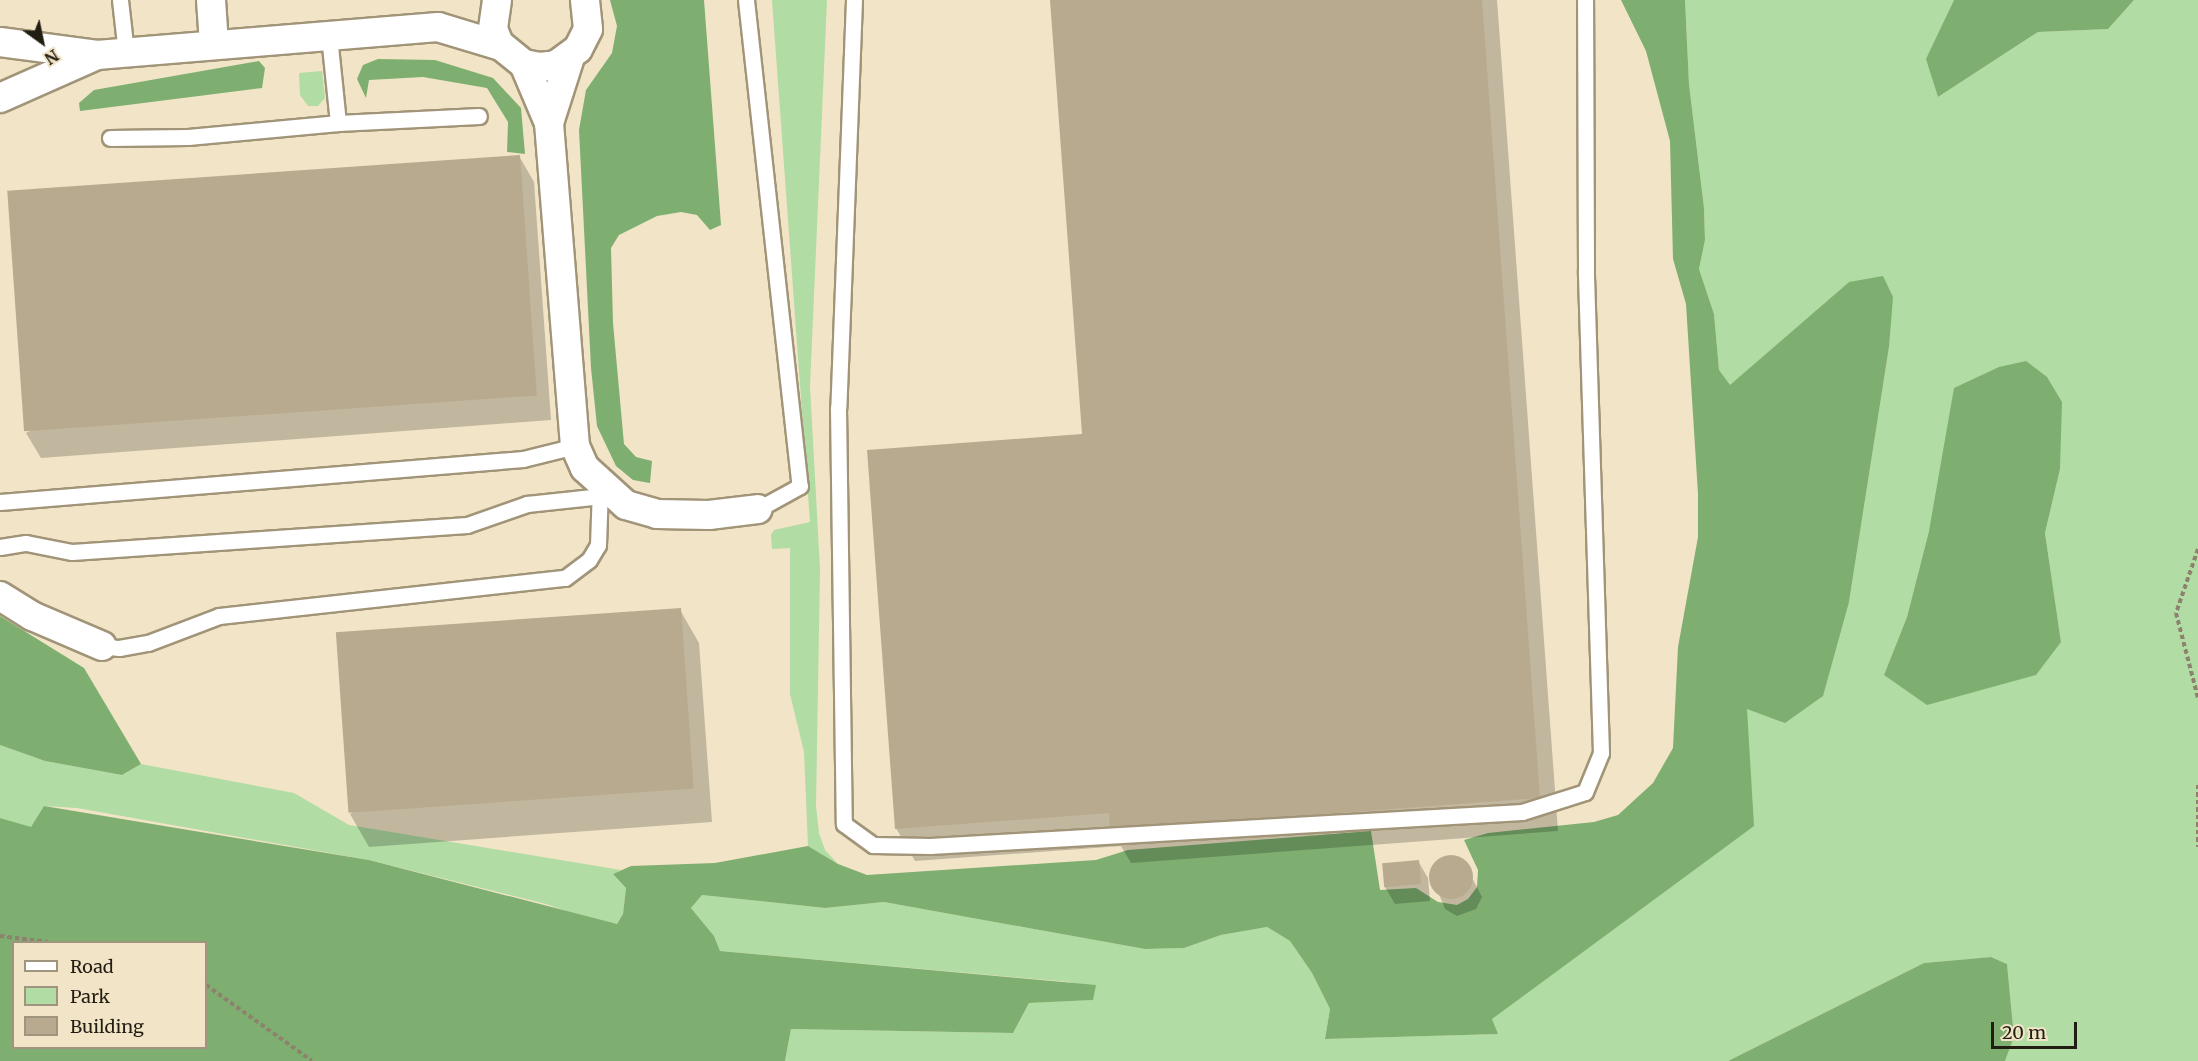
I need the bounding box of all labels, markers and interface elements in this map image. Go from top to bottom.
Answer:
north arrow [12,12,72,72]
text: N [41,45,63,69]
legend [12,941,207,1049]
text: Road [70,955,114,978]
text: Park [70,985,110,1008]
scale bar [1994,1010,2080,1048]
text: Building [70,1015,144,1038]
text: 20 m [2002,1021,2046,1044]

